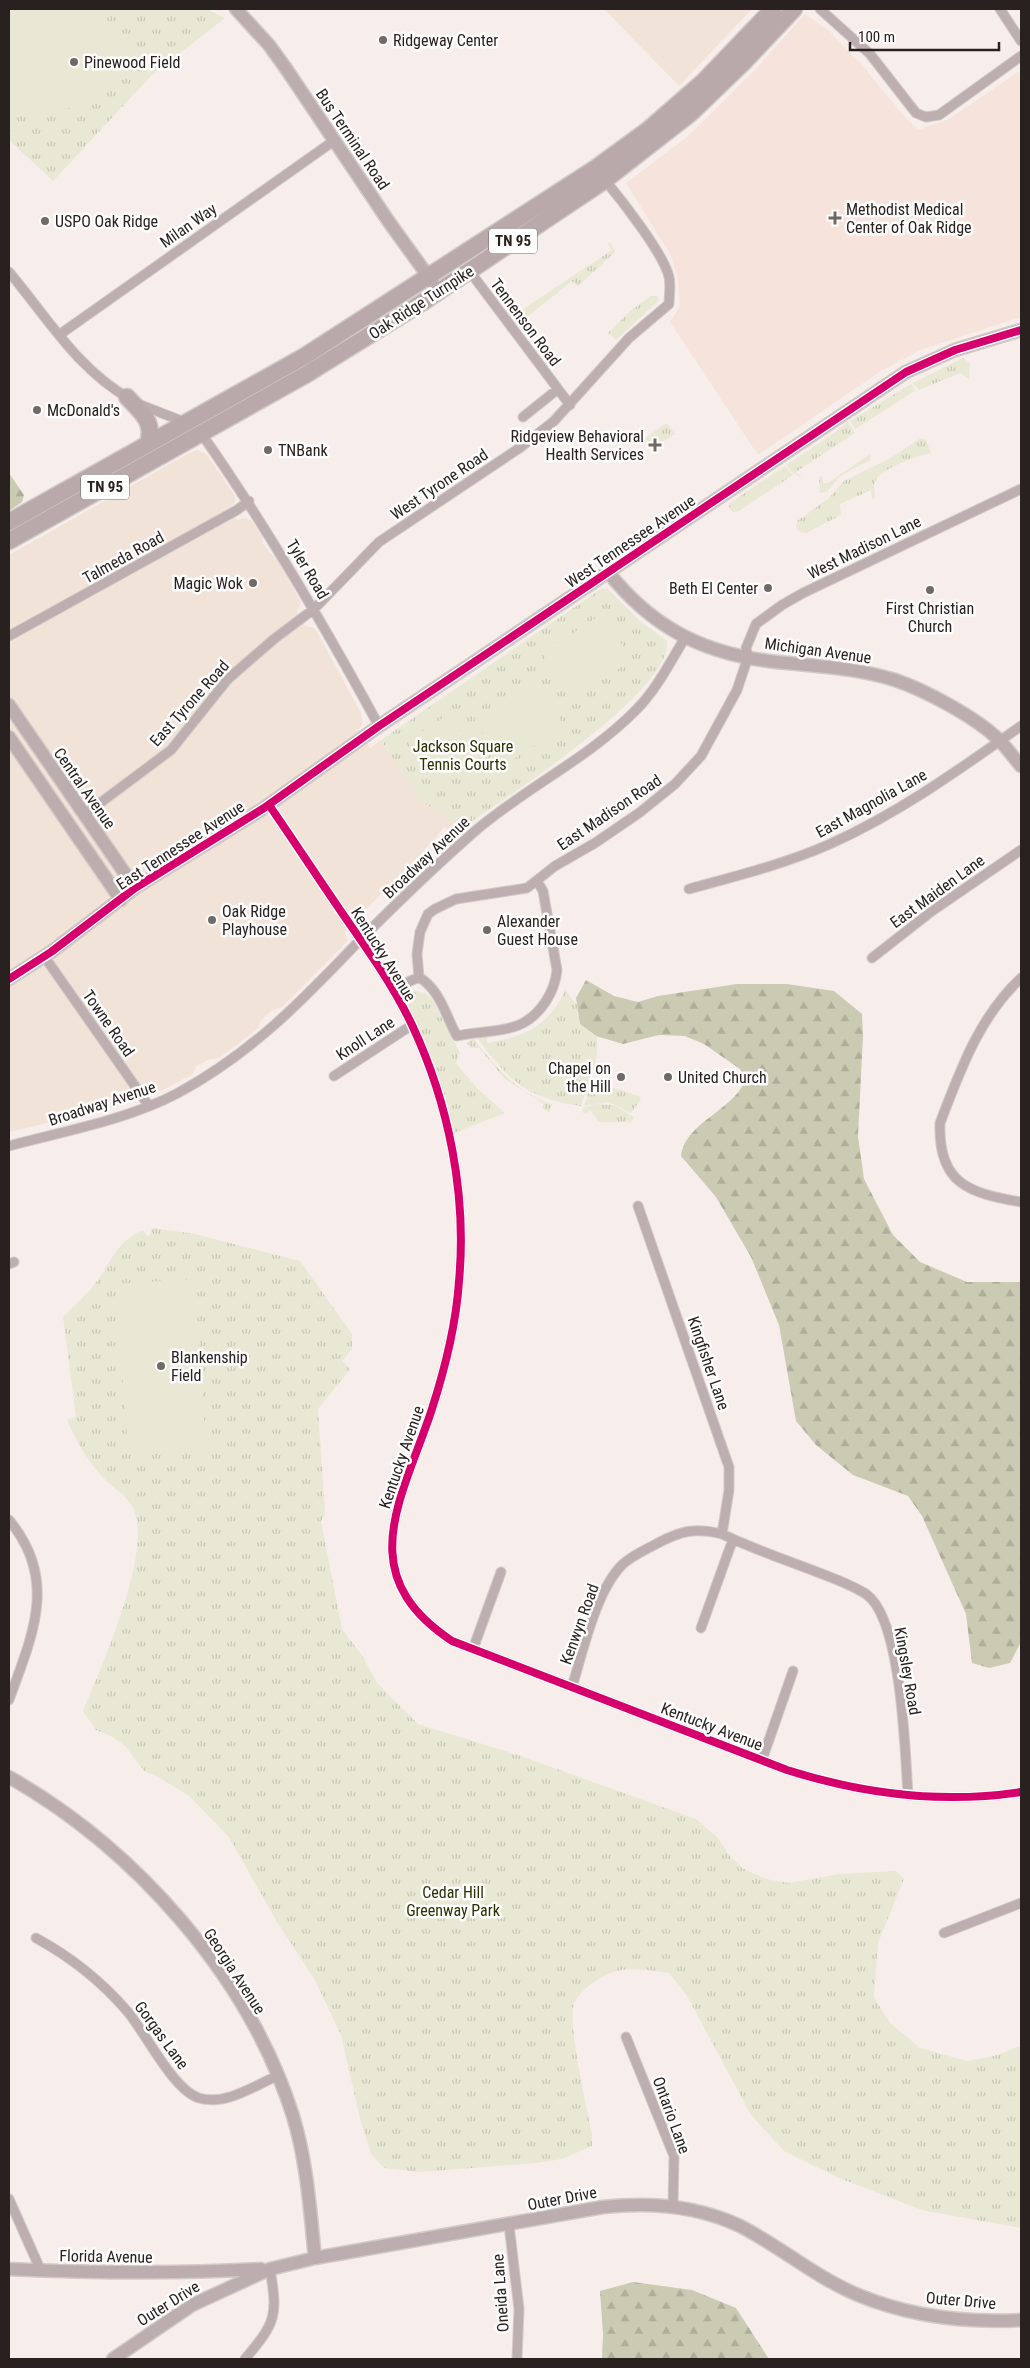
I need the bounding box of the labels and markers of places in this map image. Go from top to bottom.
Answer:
place label: Ridgeway Center [393,31,498,50]
marker: Ridgeway Center [377,34,389,46]
place label: Pinewood Field [84,53,180,72]
marker: Pinewood Field [68,56,80,68]
place label: Methodist Medical Center of Oak Ridge [846,200,972,237]
marker: Methodist Medical Center of Oak Ridge [828,211,842,225]
place label: USPO Oak Ridge [55,212,158,231]
marker: USPO Oak Ridge [39,215,51,227]
place label: McDonald's [47,401,120,420]
marker: McDonald's [31,404,43,416]
place label: Ridgeview Behavioral Health Services [511,427,644,464]
marker: Ridgeview Behavioral Health Services [648,438,662,452]
place label: TNBank [278,441,328,460]
marker: TNBank [262,444,274,456]
place label: Magic Wok [173,574,244,593]
marker: Magic Wok [247,577,259,589]
place label: Beth El Center [669,579,758,598]
marker: Beth El Center [762,582,774,594]
marker: First Christian Church [924,584,936,596]
place label: First Christian Church [886,599,974,636]
place label: Oak Ridge Playhouse [222,902,287,939]
place label: Alexander Guest House [497,912,578,949]
marker: Oak Ridge Playhouse [206,914,218,926]
marker: Alexander Guest House [481,924,493,936]
place label: Chapel on the Hill [548,1059,611,1096]
place label: United Church [678,1068,767,1087]
marker: Chapel on the Hill [615,1071,627,1083]
marker: United Church [662,1071,674,1083]
place label: Blankenship Field [171,1348,248,1385]
marker: Blankenship Field [155,1360,167,1372]

